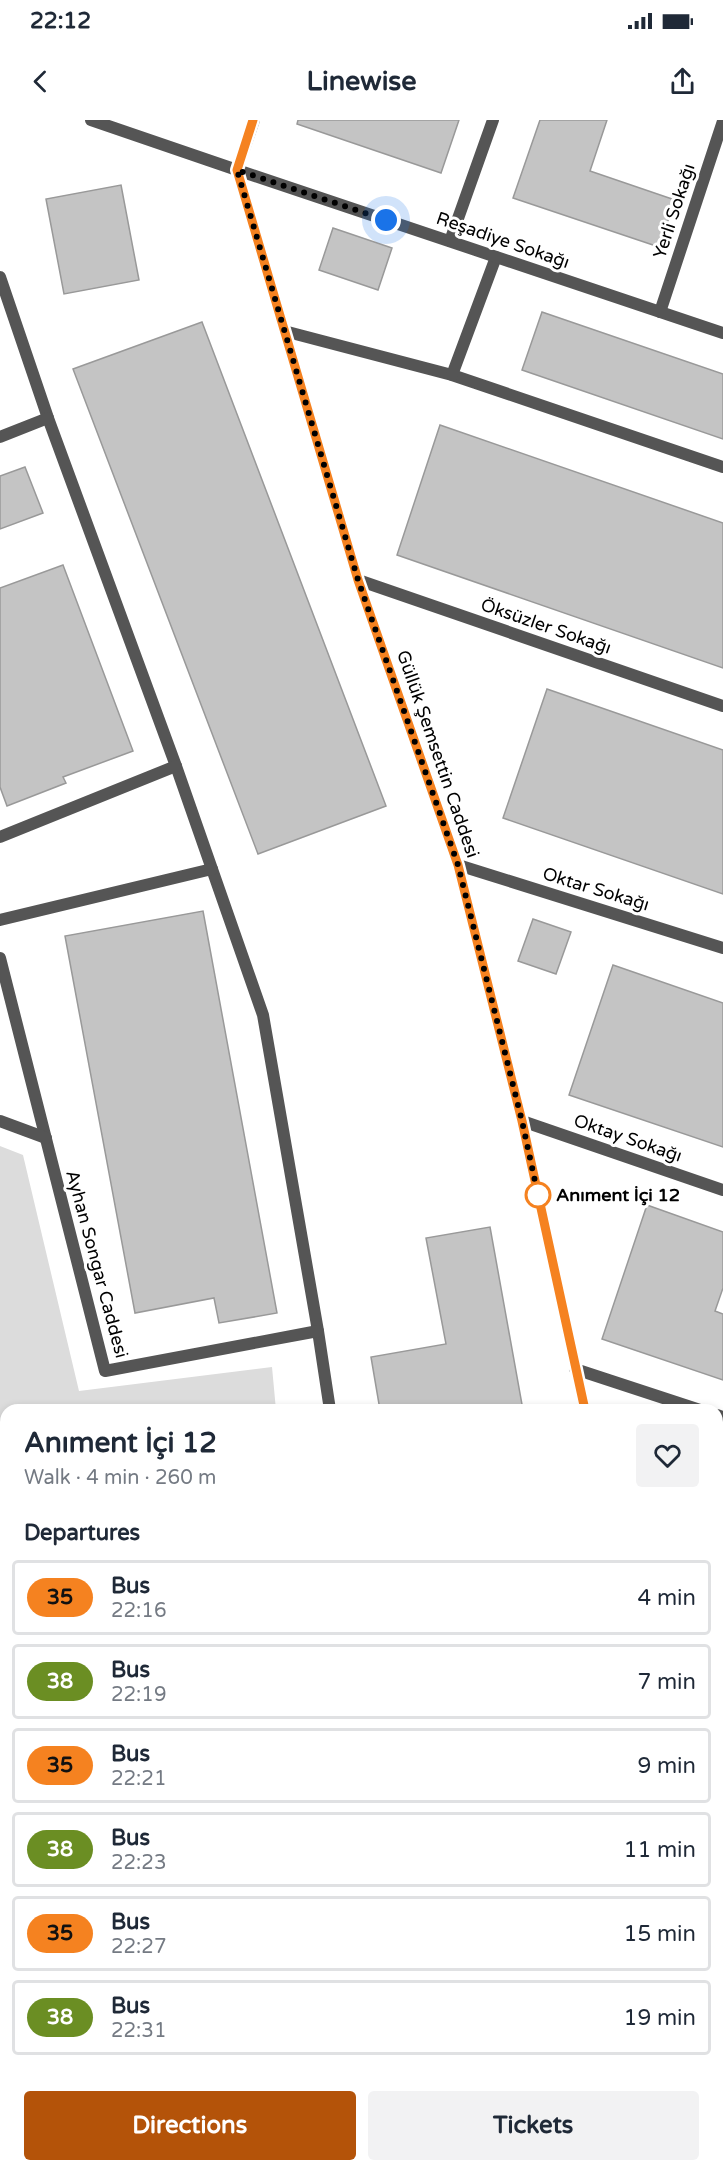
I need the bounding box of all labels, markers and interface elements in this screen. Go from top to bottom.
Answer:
text: 22:12 [30,8,91,34]
icon: back [24,65,57,98]
text: Linewise [306,65,417,98]
icon: share [666,65,699,98]
street label: Yerli Sokağı [648,161,700,261]
your location [371,205,401,235]
street label: Reşadiye Sokağı [433,207,573,273]
street label: Öksüzler Sokağı [478,593,614,659]
street label: Güllük Şemsettin Caddesi [392,647,484,861]
street label: Oktar Sokağı [540,862,652,916]
street label: Oktay Sokağı [571,1109,685,1167]
street label: Ayhan Songar Caddesi [61,1168,133,1360]
marker: Anıment İçi 12 [525,1182,551,1208]
place label: Anıment İçi 12 [556,1184,680,1206]
button: heart [636,1424,699,1487]
text: Anıment İçi 12 [24,1426,217,1460]
text: Walk · 4 min · 260 m [24,1466,216,1490]
text: Departures [24,1520,140,1546]
text: Bus [111,1573,150,1599]
text: 35 [47,1585,73,1610]
text: 4 min [637,1585,696,1611]
text: 22:16 [111,1599,166,1623]
text: Bus [111,1657,150,1683]
text: 38 [47,1669,73,1694]
text: 7 min [637,1669,696,1695]
text: 22:19 [111,1683,166,1707]
text: Bus [111,1741,150,1767]
text: 35 [47,1753,73,1778]
text: 9 min [637,1753,696,1779]
text: 22:21 [111,1767,166,1791]
text: Bus [111,1825,150,1851]
text: 38 [47,1837,73,1862]
text: 11 min [624,1837,696,1863]
text: 22:23 [111,1851,166,1875]
text: Bus [111,1909,150,1935]
text: 35 [47,1921,73,1946]
text: 15 min [624,1921,696,1947]
text: 22:27 [111,1935,166,1959]
text: Bus [111,1993,150,2019]
text: 38 [47,2005,73,2030]
text: 19 min [624,2005,696,2031]
text: 22:31 [111,2019,166,2043]
button: Directions [24,2091,356,2160]
button: Tickets [368,2091,699,2160]

